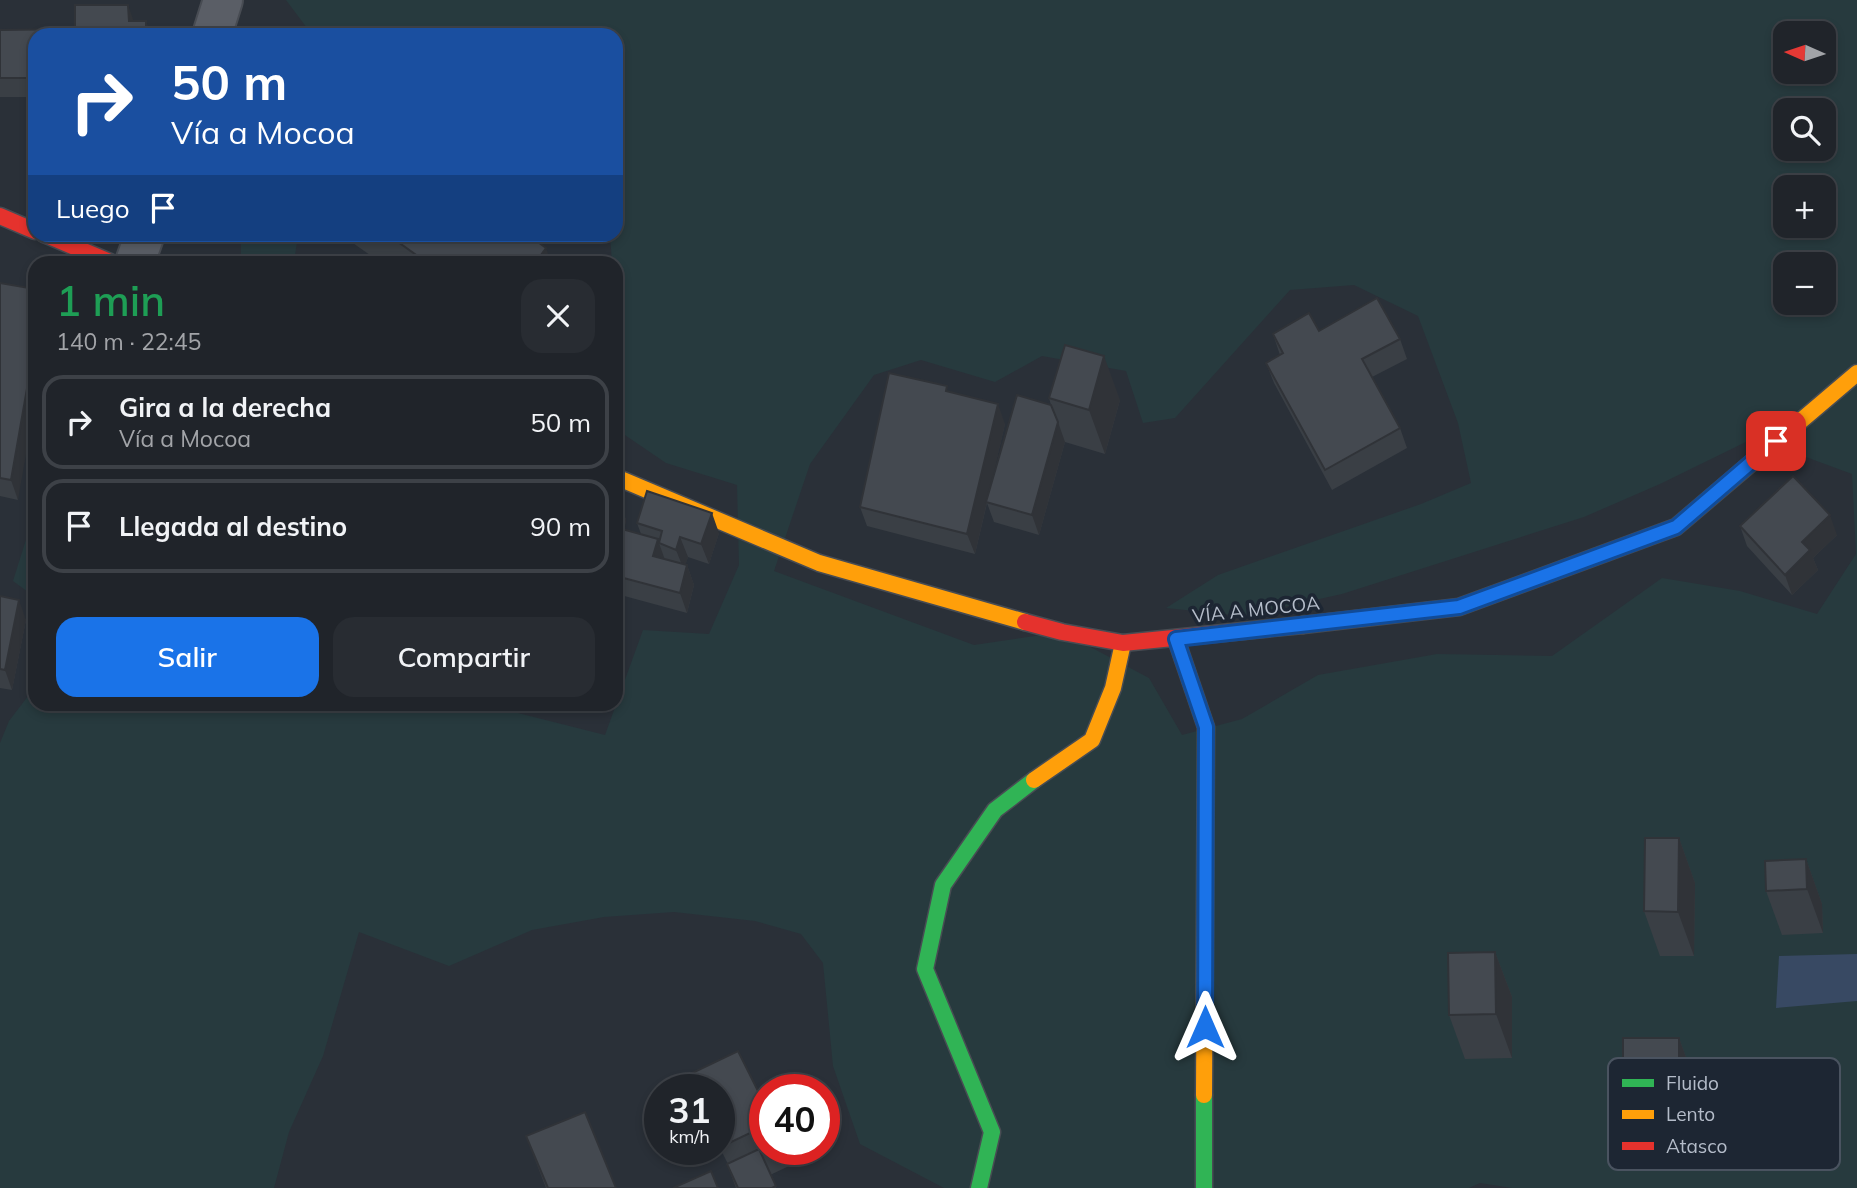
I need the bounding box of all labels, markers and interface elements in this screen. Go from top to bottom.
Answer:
north arrow [1773,21,1836,84]
map controls [1773,21,1836,315]
text: 50 m [171,51,287,112]
icon: right [56,56,147,147]
button: search [1773,98,1836,161]
text: Vía a Mocoa [171,112,355,152]
button: + [1773,175,1836,238]
icon: arrive [144,189,182,227]
text: Luego [56,192,130,225]
button: − [1773,252,1836,315]
text: 1 min [56,274,165,327]
button: close [521,279,595,353]
text: 140 m · 22:45 [56,327,201,356]
text: Gira a la derecha [119,391,331,424]
icon: right [60,403,98,441]
text: 50 m [530,406,591,439]
pin [1746,411,1806,471]
icon: arrive [1757,422,1795,460]
text: Vía a Mocoa [119,424,251,453]
icon: arrive [60,507,98,545]
text: Llegada al destino [119,510,347,543]
text: 90 m [530,510,591,543]
street label: VÍA A MOCOA [1191,590,1321,628]
button: Salir [56,617,319,697]
button: Compartir [333,617,595,697]
position arrow [1168,990,1242,1064]
legend [1608,1058,1840,1170]
text: Fluido [1666,1071,1719,1095]
speed limit sign: 40 [749,1074,840,1165]
text: 31 [668,1088,711,1132]
text: Lento [1666,1102,1715,1126]
text: km/h [669,1125,710,1148]
text: Atasco [1666,1134,1727,1158]

